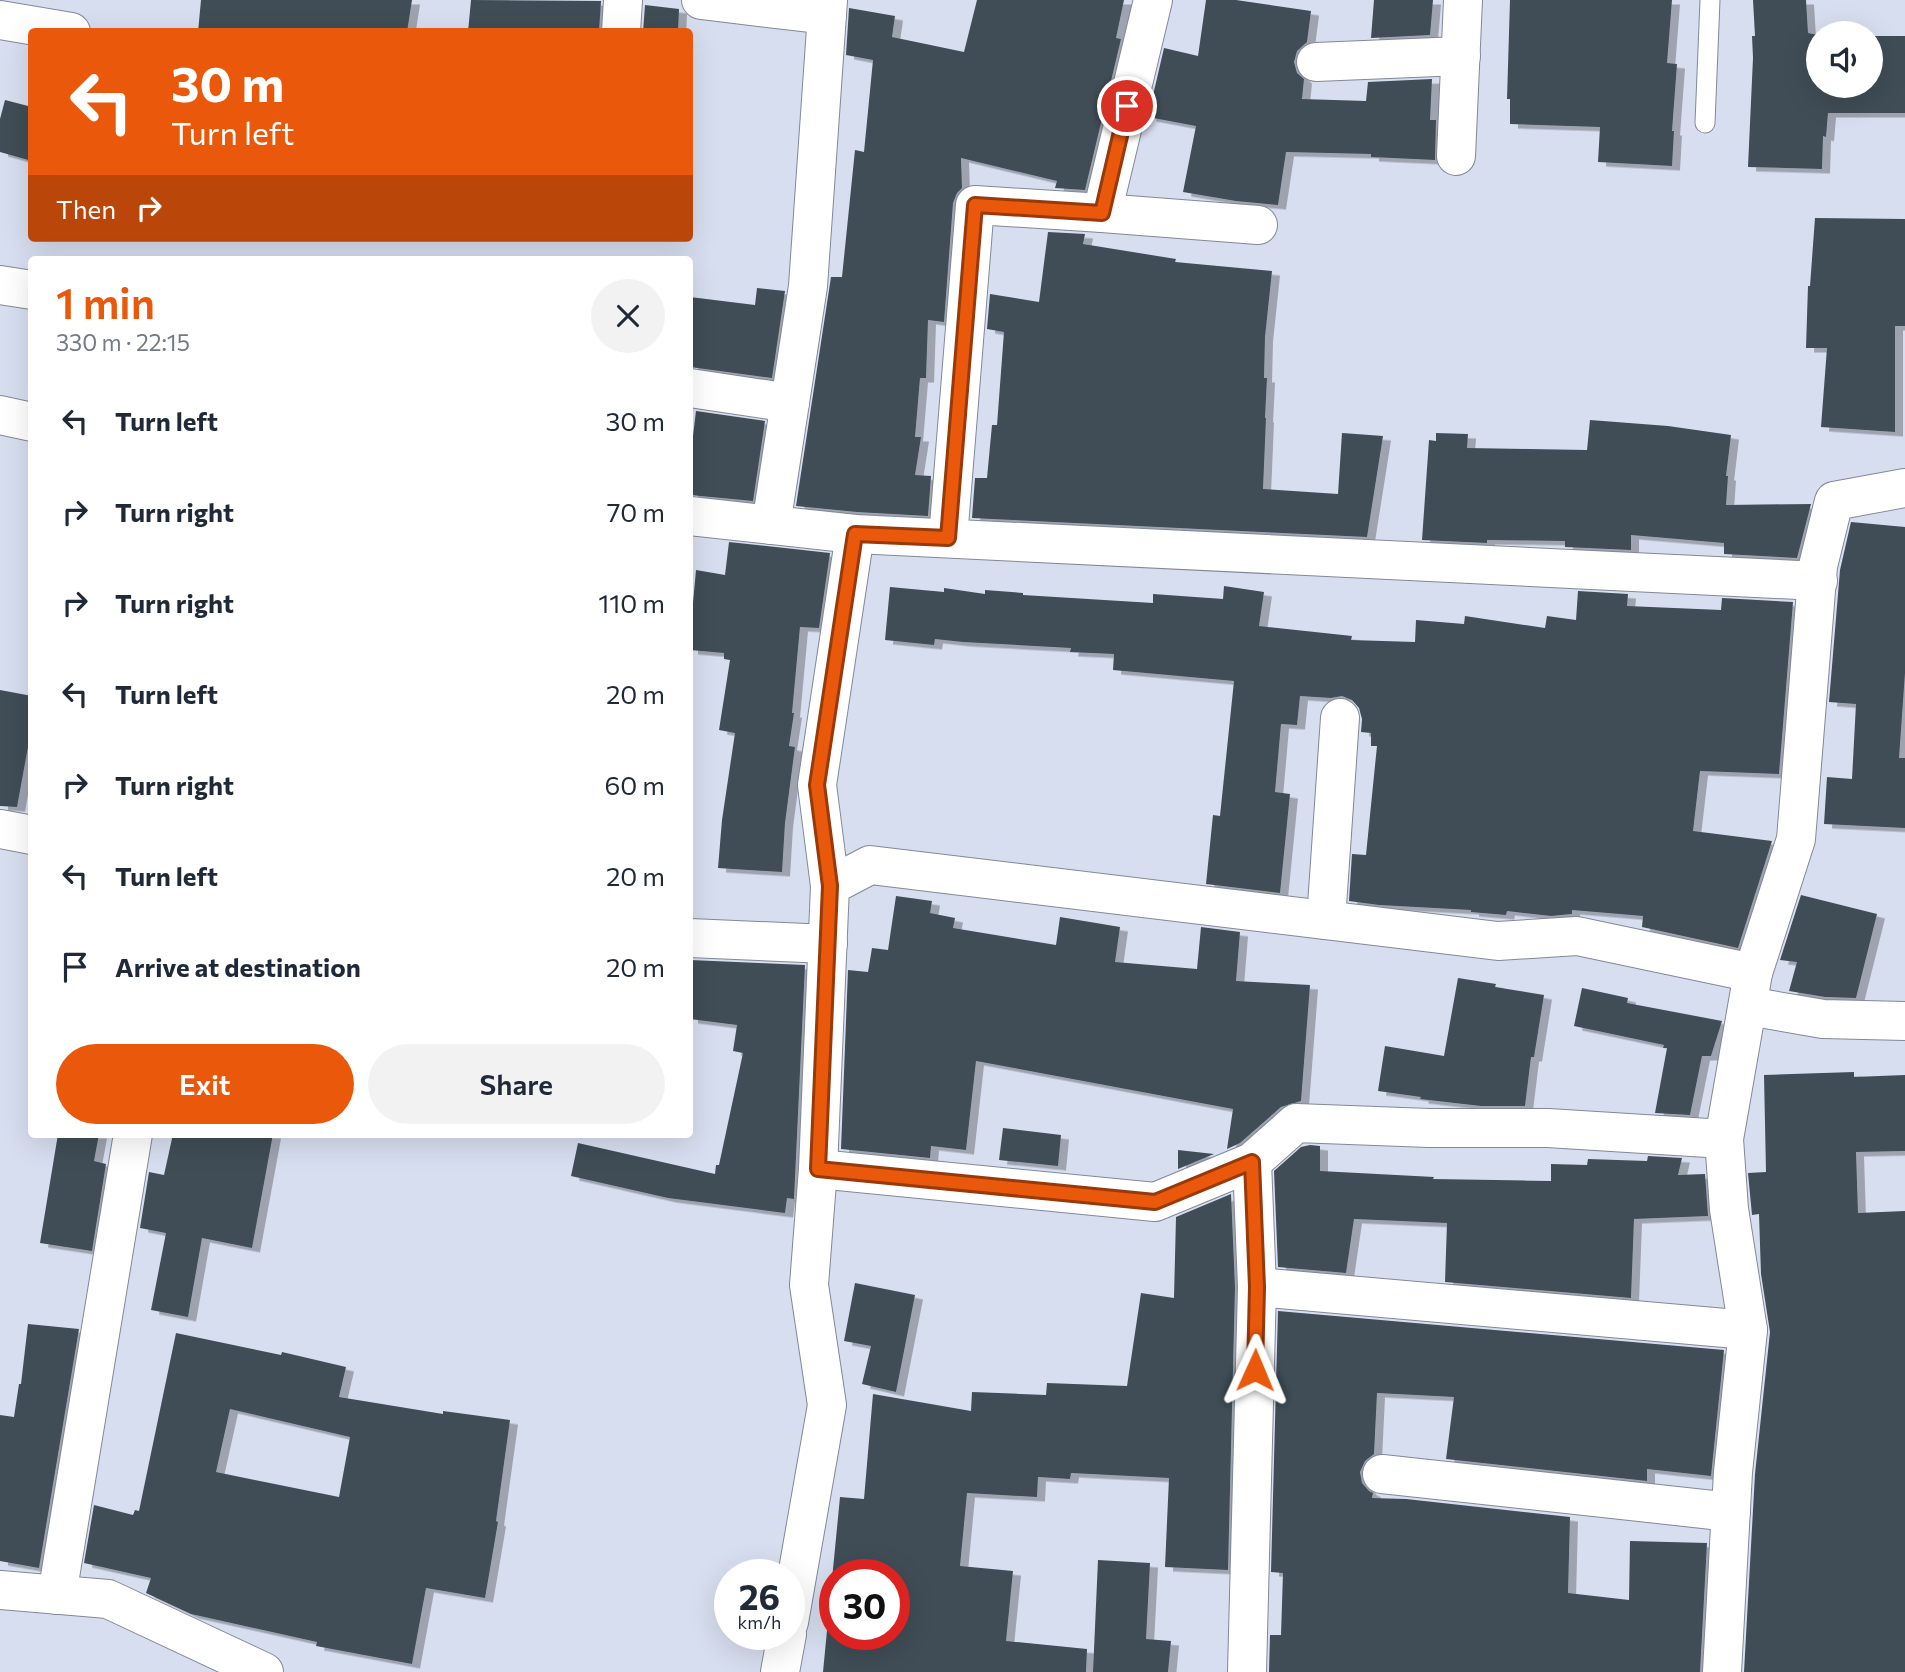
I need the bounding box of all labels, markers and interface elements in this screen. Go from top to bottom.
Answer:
map controls [1806,21,1883,98]
button: sound [1806,21,1883,98]
text: 30 m [171,52,284,112]
icon: left [56,56,147,147]
pin [1097,76,1157,136]
icon: arrive [1108,87,1146,125]
text: Turn left [171,112,295,152]
icon: right [130,189,168,227]
text: Then [56,193,116,224]
text: 1 min [56,276,155,328]
button: close [591,279,665,353]
text: 330 m · 22:15 [56,328,190,356]
icon: left [56,402,94,440]
text: Turn left [115,405,218,436]
text: 30 m [606,405,665,436]
icon: right [56,493,94,531]
text: Turn right [115,496,234,527]
text: 70 m [607,496,665,527]
icon: right [56,584,94,622]
text: Turn right [115,587,234,618]
text: 110 m [598,587,665,618]
icon: left [56,675,94,713]
text: Turn left [115,678,218,709]
text: 20 m [606,678,665,709]
icon: right [56,766,94,804]
text: Turn right [115,769,234,800]
text: 60 m [605,769,665,800]
icon: left [56,857,94,895]
text: Turn left [115,860,218,891]
text: 20 m [606,860,665,891]
icon: arrive [56,948,94,986]
text: Arrive at destination [115,951,361,982]
text: 20 m [606,951,665,982]
button: Exit [56,1044,354,1124]
button: Share [368,1044,665,1124]
position arrow [1218,1333,1292,1407]
speed limit sign: 30 [819,1559,910,1650]
text: 26 [739,1574,780,1617]
text: km/h [738,1611,781,1633]

